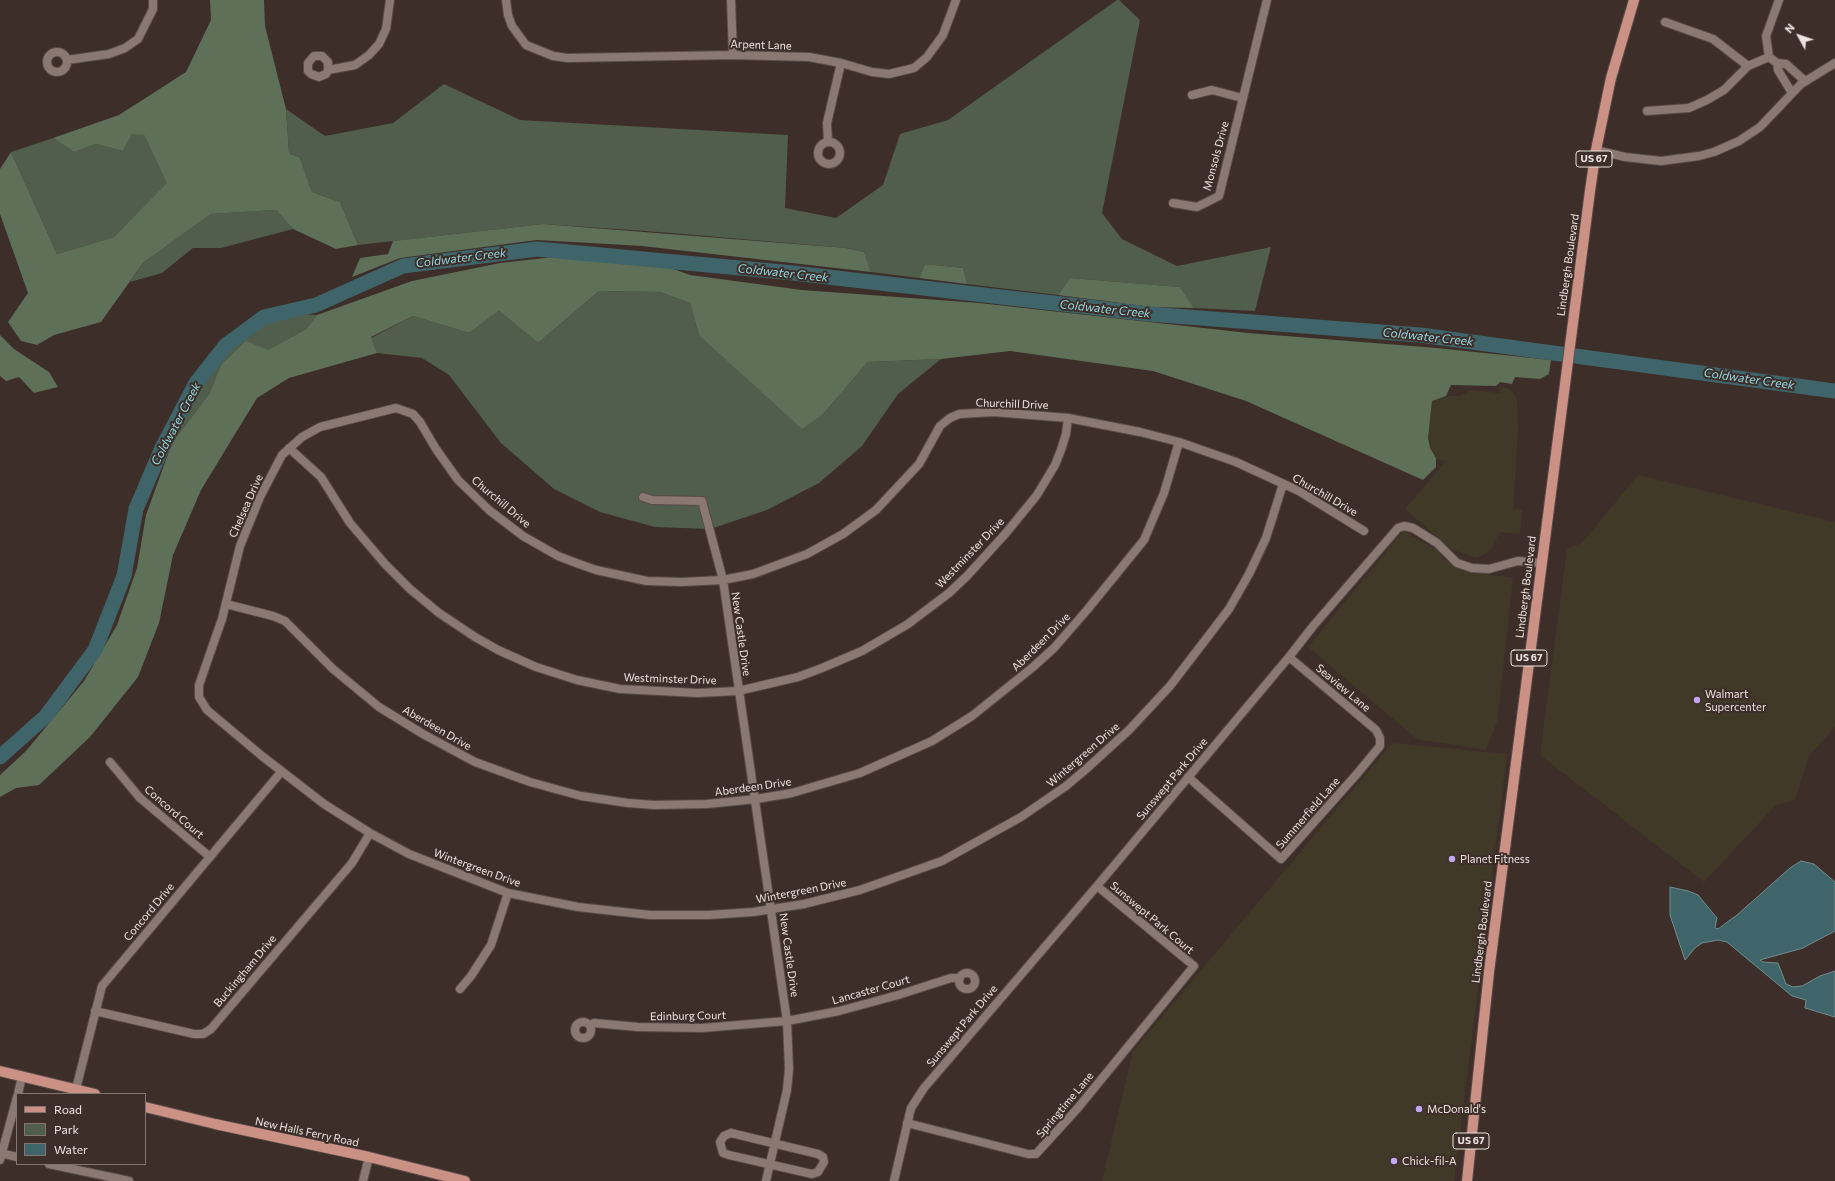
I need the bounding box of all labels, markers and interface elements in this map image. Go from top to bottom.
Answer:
north arrow [1779,16,1819,56]
text: N [1782,21,1797,35]
street label: Arpent Lane [730,37,792,53]
street label: Monsols Drive [1200,120,1232,192]
road number: US 67 [1576,151,1612,167]
street label: Lindbergh Boulevard [1554,213,1582,317]
water label: Coldwater Creek [415,245,507,271]
water label: Coldwater Creek [737,261,829,285]
water label: Coldwater Creek [1059,297,1151,321]
water label: Coldwater Creek [1382,325,1474,349]
water label: Coldwater Creek [1703,366,1795,392]
water label: Coldwater Creek [148,380,204,468]
street label: Churchill Drive [975,396,1049,412]
street label: Churchill Drive [1290,471,1360,519]
street label: Chelsea Drive [226,472,266,540]
street label: Churchill Drive [469,473,533,531]
street label: Westminster Drive [933,515,1007,591]
street label: Lindbergh Boulevard [1513,535,1539,639]
street label: New Castle Drive [729,591,753,677]
street label: Aberdeen Drive [1009,610,1073,674]
road number: US 67 [1511,650,1547,666]
street label: Seaview Lane [1313,661,1373,715]
street label: Westminster Drive [623,671,717,687]
place label: Walmart Supercenter [1705,687,1766,713]
marker: Walmart Supercenter [1692,695,1702,705]
street label: Aberdeen Drive [400,703,474,753]
street label: Wintergreen Drive [1044,720,1122,790]
street label: Sunswept Park Drive [1134,735,1210,823]
street label: Aberdeen Drive [714,775,792,799]
street label: Summerfield Lane [1273,775,1343,851]
street label: Concord Court [142,783,206,841]
street label: Wintergreen Drive [432,846,522,890]
place label: Planet Fitness [1460,852,1530,866]
marker: Planet Fitness [1447,854,1457,864]
street label: Wintergreen Drive [755,876,847,906]
street label: Sunswept Park Court [1107,879,1197,957]
street label: Concord Drive [121,880,177,944]
street label: Lindbergh Boulevard [1469,880,1495,984]
street label: New Castle Drive [777,912,801,998]
street label: Buckingham Drive [211,932,279,1010]
street label: Lancaster Court [831,973,911,1007]
street label: Sunswept Park Drive [924,982,1000,1070]
street label: Edinburg Court [650,1009,726,1023]
street label: Springtime Lane [1034,1070,1096,1140]
legend [16,1093,146,1165]
text: Road [54,1102,82,1116]
place label: McDonald's [1427,1102,1486,1116]
marker: McDonald's [1414,1104,1424,1114]
street label: New Halls Ferry Road [254,1115,360,1149]
text: Park [54,1122,79,1136]
road number: US 67 [1453,1133,1489,1149]
text: Water [54,1142,88,1156]
place label: Chick-fil-A [1402,1154,1456,1168]
marker: Chick-fil-A [1389,1156,1399,1166]

